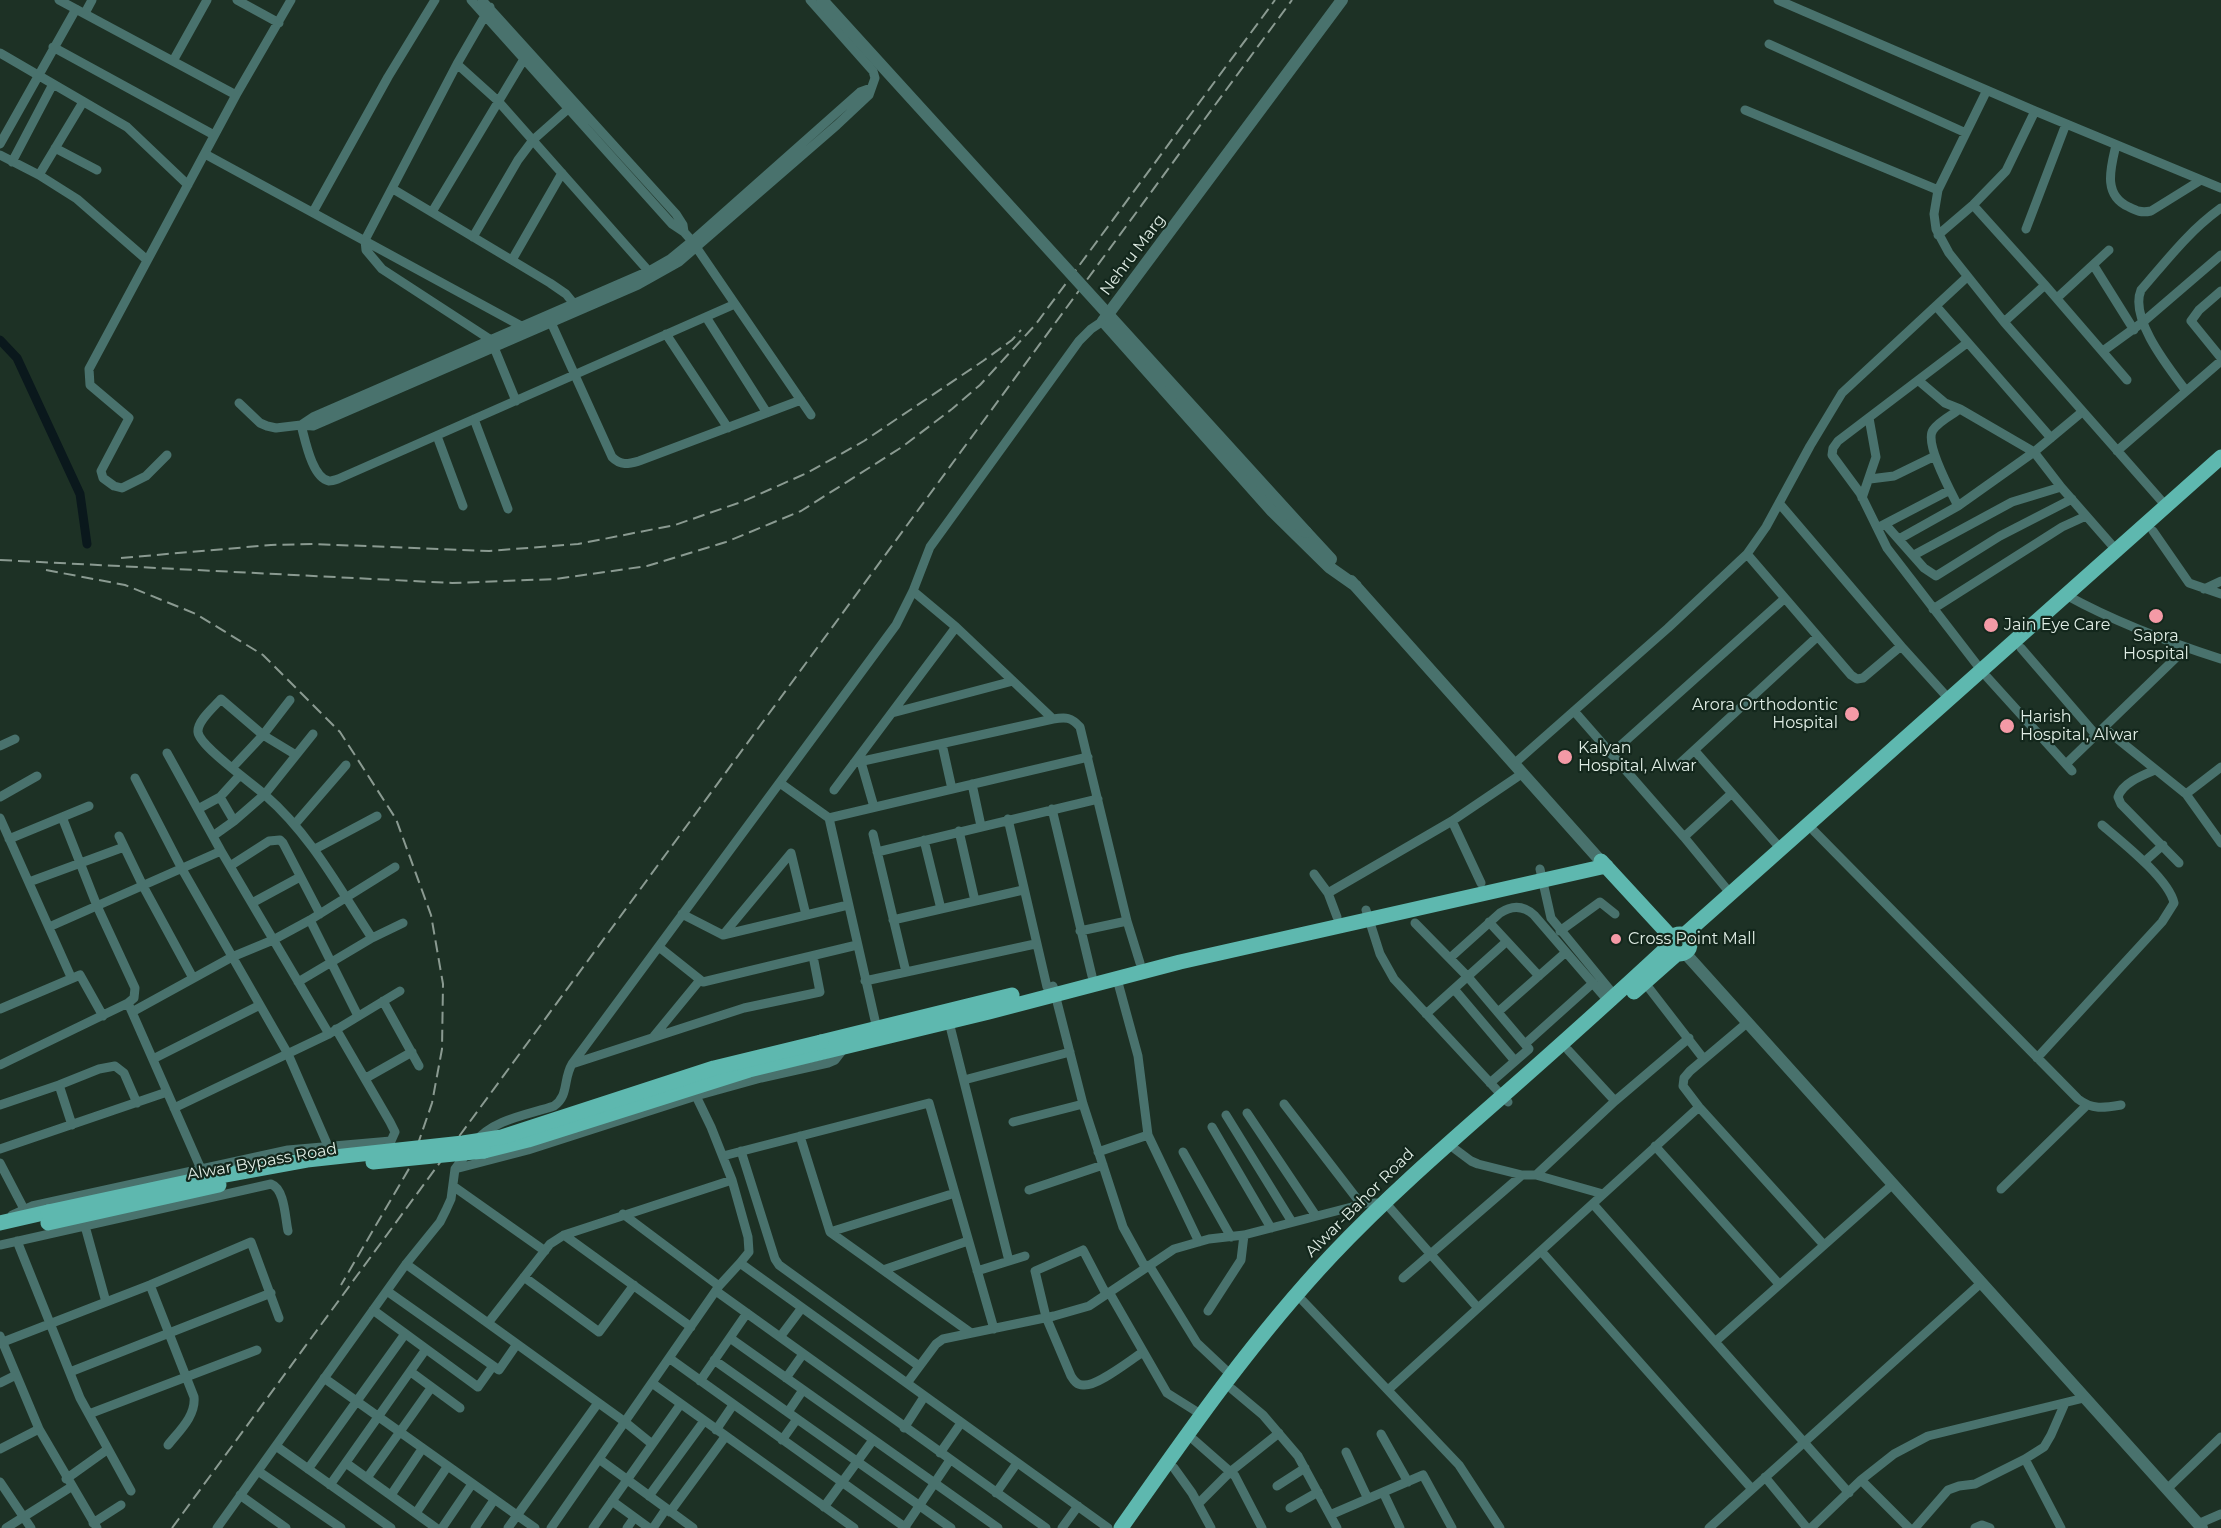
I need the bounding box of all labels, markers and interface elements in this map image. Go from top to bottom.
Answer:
street label: Nehru Marg [1096,211,1170,299]
marker: Sapra Hospital [2147,607,2165,625]
place label: Jain Eye Care [2004,615,2110,635]
marker: Jain Eye Care [1982,616,2000,634]
place label: Sapra Hospital [2123,626,2189,664]
place label: Arora Orthodontic Hospital [1692,695,1838,733]
marker: Arora Orthodontic Hospital [1843,705,1861,723]
place label: Harish Hospital, Alwar [2020,707,2139,745]
marker: Harish Hospital, Alwar [1998,717,2016,735]
place label: Kalyan Hospital, Alwar [1578,738,1697,776]
marker: Kalyan Hospital, Alwar [1556,748,1574,766]
place label: Cross Point Mall [1628,929,1756,949]
marker: Cross Point Mall [1609,932,1623,946]
street label: Alwar Bypass Road [185,1139,339,1185]
street label: Alwar-Bahor Road [1302,1145,1418,1261]

